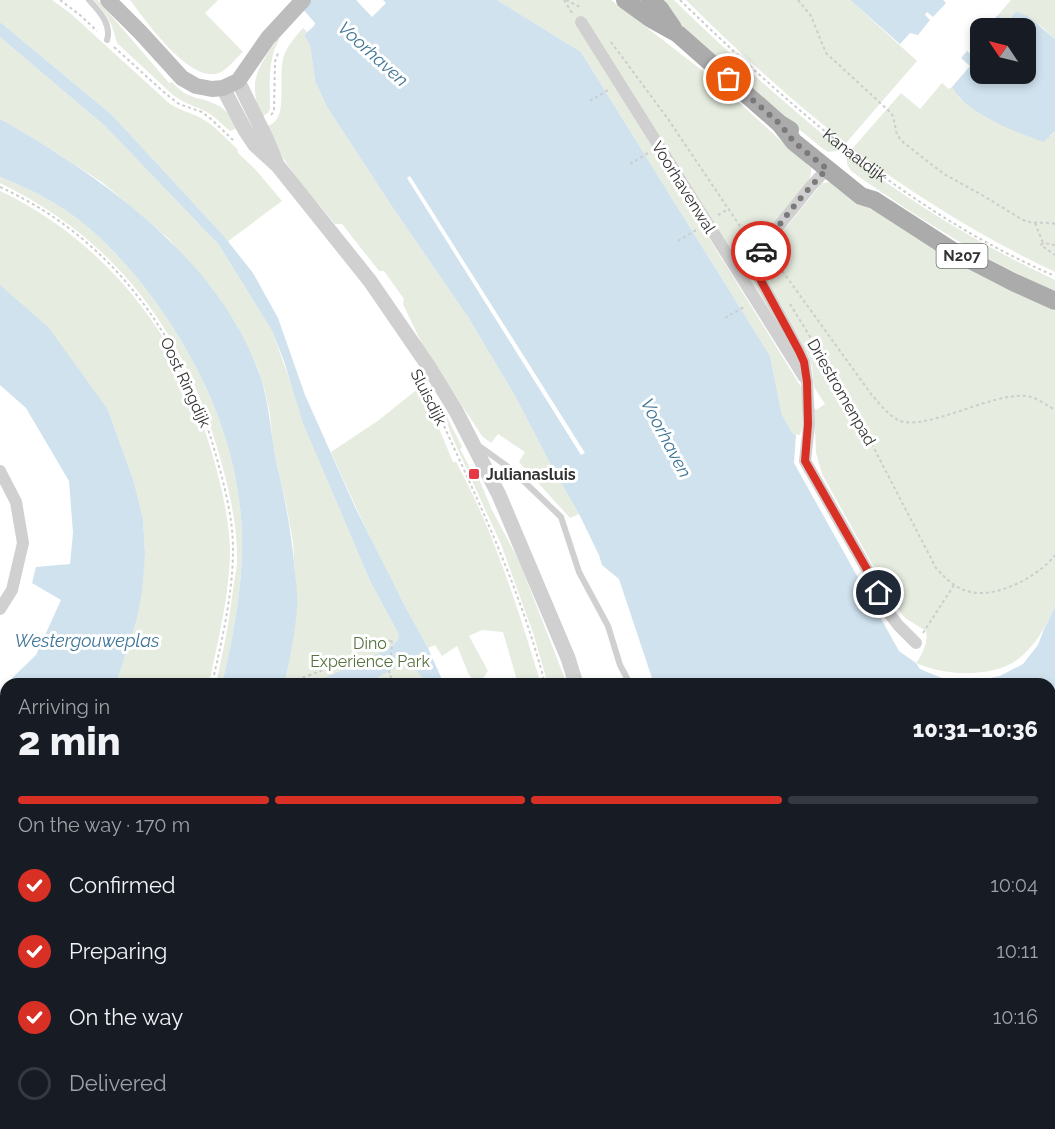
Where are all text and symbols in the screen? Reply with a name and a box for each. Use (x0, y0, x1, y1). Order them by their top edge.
water label: Voorhaven (334, 17, 413, 90)
north arrow (970, 18, 1036, 84)
map controls (970, 18, 1036, 84)
pin (703, 53, 754, 104)
icon: bag (712, 62, 745, 95)
street label: Kanaaldijk (819, 125, 891, 186)
street label: Voorhavenwal (648, 138, 720, 237)
courier (731, 221, 791, 281)
icon: car (745, 235, 778, 268)
road number: N207 (936, 244, 988, 268)
street label: Oost Ringdijk (156, 334, 215, 431)
street label: Driestromenpad (803, 336, 880, 449)
street label: Sluisdijk (406, 366, 451, 429)
water label: Voorhaven (637, 395, 696, 481)
place label: Julianasluis (486, 465, 576, 484)
marker: Julianasluis (467, 467, 481, 481)
pin (853, 567, 904, 618)
icon: home (862, 576, 895, 609)
water label: Westergouweplas (15, 630, 160, 651)
park label: Dino Experience Park (310, 634, 430, 671)
text: Arriving in (18, 695, 110, 719)
text: 10:31–10:36 (913, 716, 1038, 742)
text: 2 min (18, 718, 121, 764)
text: On the way · 170 m (18, 813, 190, 837)
icon: check (18, 869, 51, 902)
text: Confirmed (69, 872, 176, 898)
text: 10:04 (990, 873, 1038, 897)
icon: check (18, 935, 51, 968)
text: Preparing (69, 938, 167, 964)
text: 10:11 (996, 939, 1038, 963)
icon: check (18, 1001, 51, 1034)
text: On the way (69, 1004, 183, 1030)
text: 10:16 (993, 1005, 1038, 1029)
text: Delivered (69, 1070, 167, 1096)

